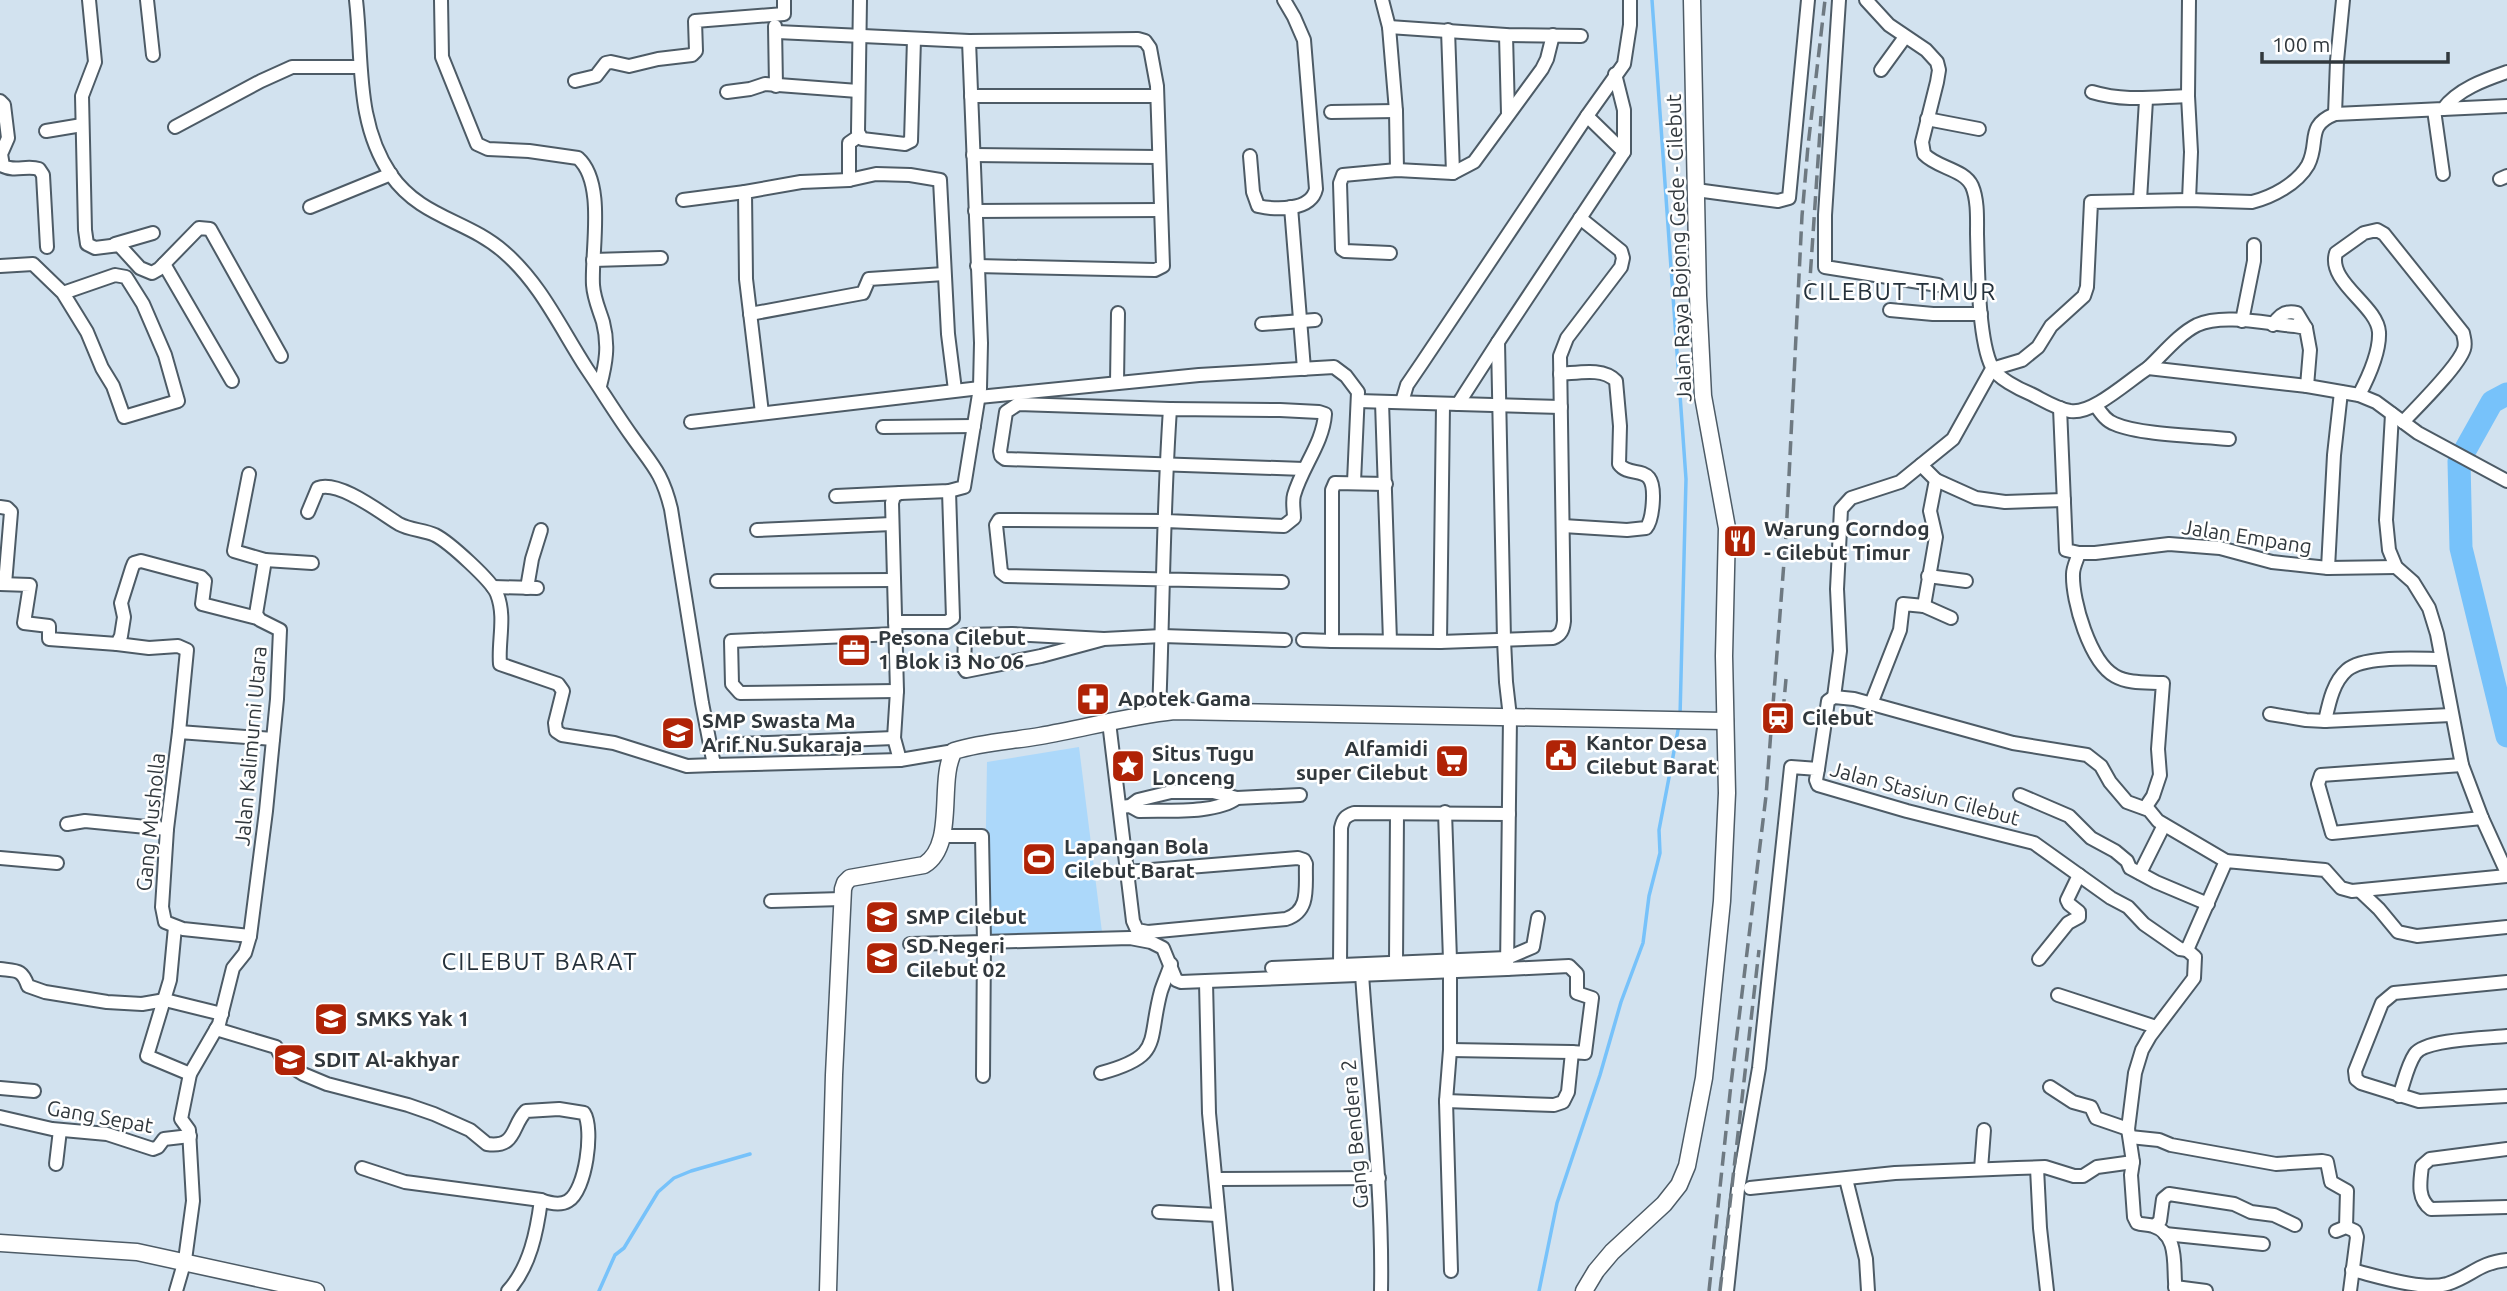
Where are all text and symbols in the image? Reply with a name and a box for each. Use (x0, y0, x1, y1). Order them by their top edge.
scale bar (2262, 21, 2448, 65)
text: 100 m (2272, 32, 2330, 56)
street label: Jalan Raya Bojong Gede - Cilebut (1661, 94, 1695, 403)
district label: CILEBUT TIMUR (1803, 278, 1997, 305)
street label: Jalan Empang (2180, 514, 2314, 558)
place label: Warung Corndog - Cilebut Timur (1764, 516, 1930, 564)
restaurant icon: Warung Corndog - Cilebut Timur (1721, 522, 1759, 560)
place label: Pesona Cilebut 1 Blok i3 No 06 (878, 625, 1026, 673)
office icon: Pesona Cilebut 1 Blok i3 No 06 (835, 631, 873, 669)
street label: Jalan Kalimurni Utara (229, 645, 271, 847)
pharmacy icon: Apotek Gama (1074, 680, 1112, 718)
place label: Apotek Gama (1118, 686, 1251, 710)
station icon: Cilebut (1759, 699, 1797, 737)
place label: Cilebut (1802, 705, 1874, 729)
place label: SMP Swasta Ma Arif Nu Sukaraja (702, 708, 862, 756)
school or university icon: SMP Swasta Ma Arif Nu Sukaraja (659, 714, 697, 752)
place label: Kantor Desa Cilebut Barat (1586, 730, 1717, 778)
place label: Alfamidi super Cilebut (1296, 736, 1428, 784)
public building icon: Kantor Desa Cilebut Barat (1542, 736, 1580, 774)
place label: Situs Tugu Lonceng (1152, 741, 1254, 789)
supermarket icon: Alfamidi super Cilebut (1433, 742, 1471, 780)
place icon: Situs Tugu Lonceng (1109, 747, 1147, 785)
street label: Gang Musholla (131, 751, 169, 892)
street label: Jalan Stasiun Cilebut (1828, 756, 2022, 830)
place label: Lapangan Bola Cilebut Barat (1064, 834, 1209, 882)
sports icon: Lapangan Bola Cilebut Barat (1020, 840, 1058, 878)
school or university icon: SMP Cilebut (863, 898, 901, 936)
place label: SMP Cilebut (906, 904, 1027, 928)
place label: SD Negeri Cilebut 02 (906, 933, 1006, 981)
school or university icon: SD Negeri Cilebut 02 (863, 939, 901, 977)
district label: CILEBUT BARAT (441, 948, 639, 975)
school or university icon: SMKS Yak 1 (312, 1000, 350, 1038)
place label: SMKS Yak 1 (356, 1006, 470, 1030)
school or university icon: SDIT Al-akhyar (271, 1041, 309, 1079)
place label: SDIT Al-akhyar (314, 1047, 460, 1071)
street label: Gang Bendera 2 (1336, 1058, 1372, 1210)
street label: Gang Sepat (45, 1095, 155, 1137)

